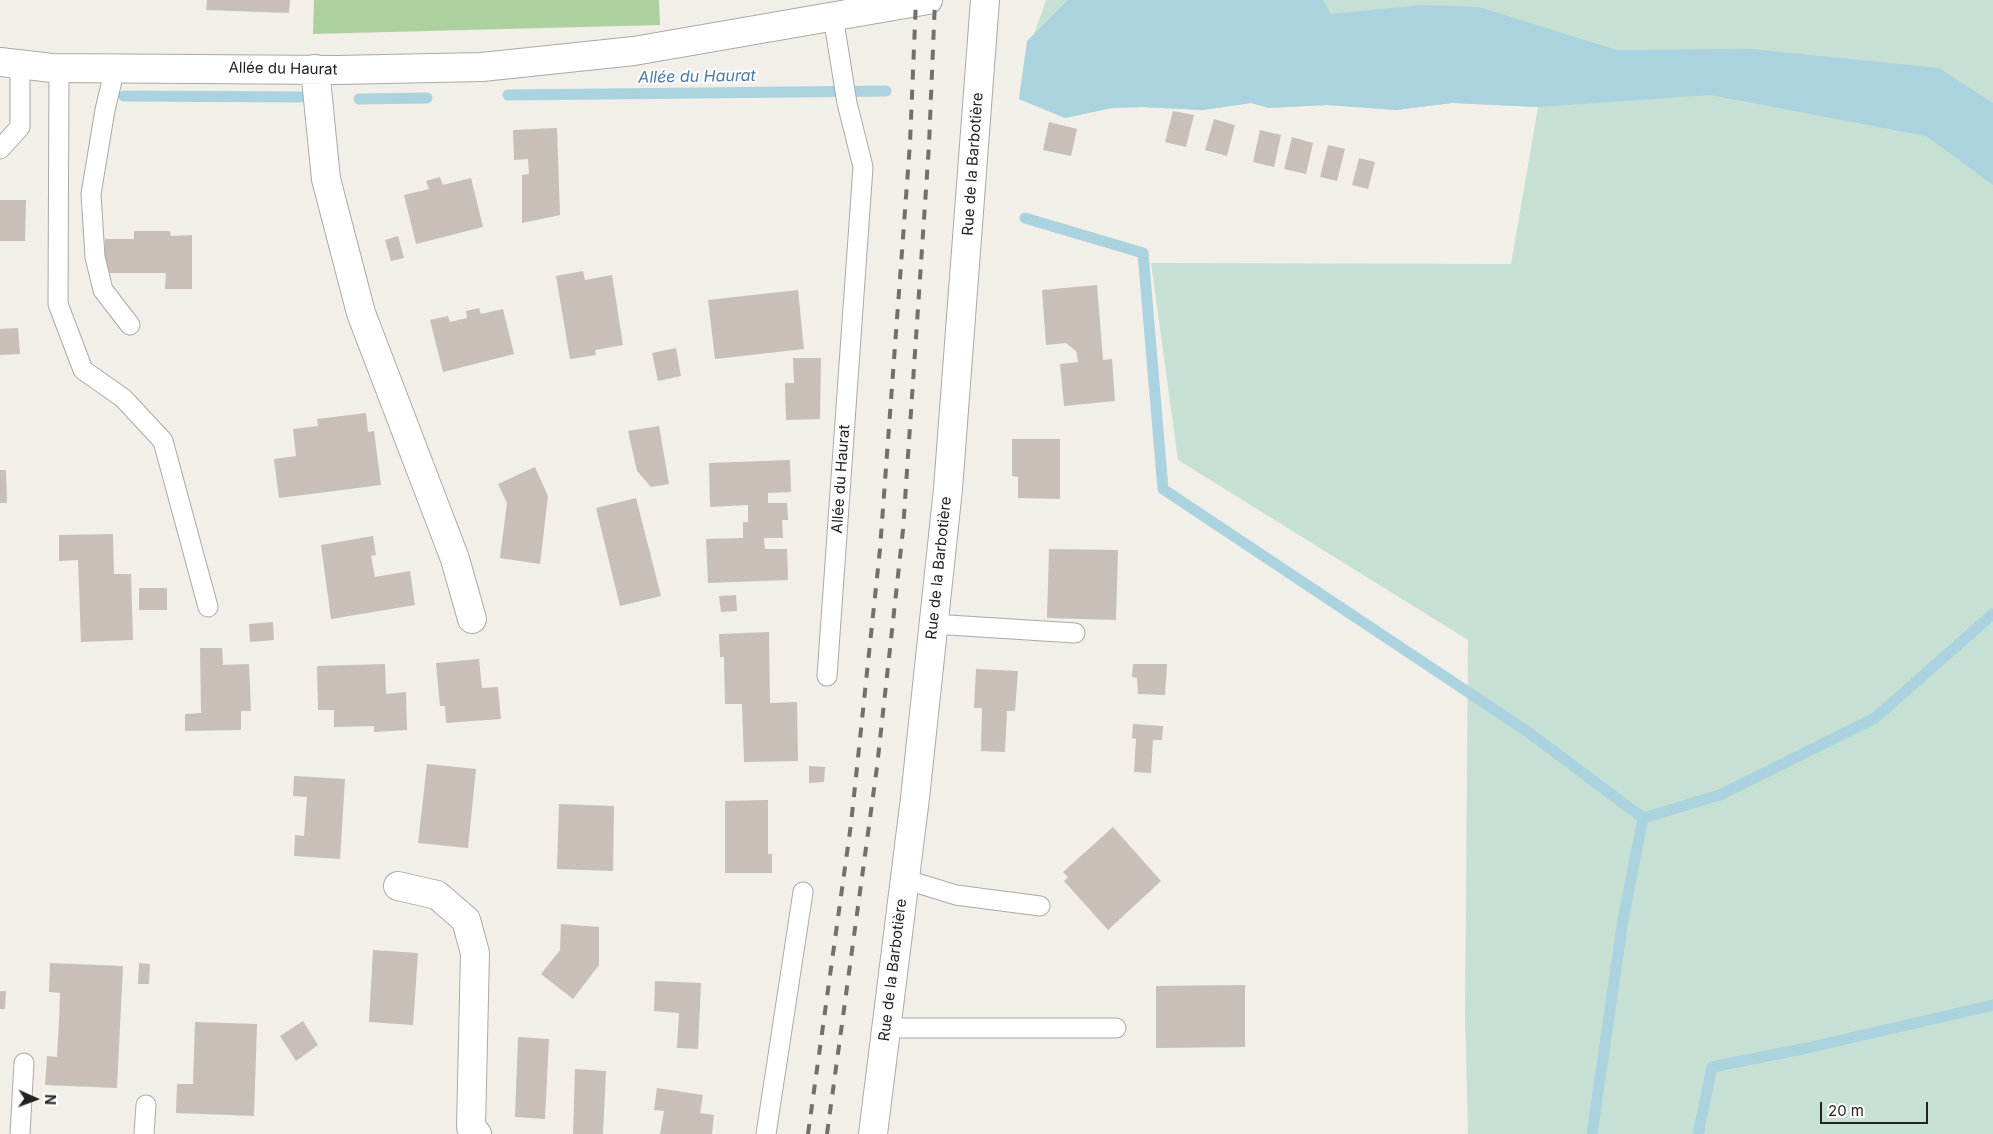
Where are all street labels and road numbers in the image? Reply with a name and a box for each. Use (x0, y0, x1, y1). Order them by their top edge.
street label: Allée du Haurat (228, 59, 338, 79)
street label: Rue de la Barbotière (959, 92, 987, 236)
street label: Allée du Haurat (828, 424, 854, 534)
street label: Rue de la Barbotière (923, 496, 955, 640)
street label: Rue de la Barbotière (875, 898, 911, 1042)

